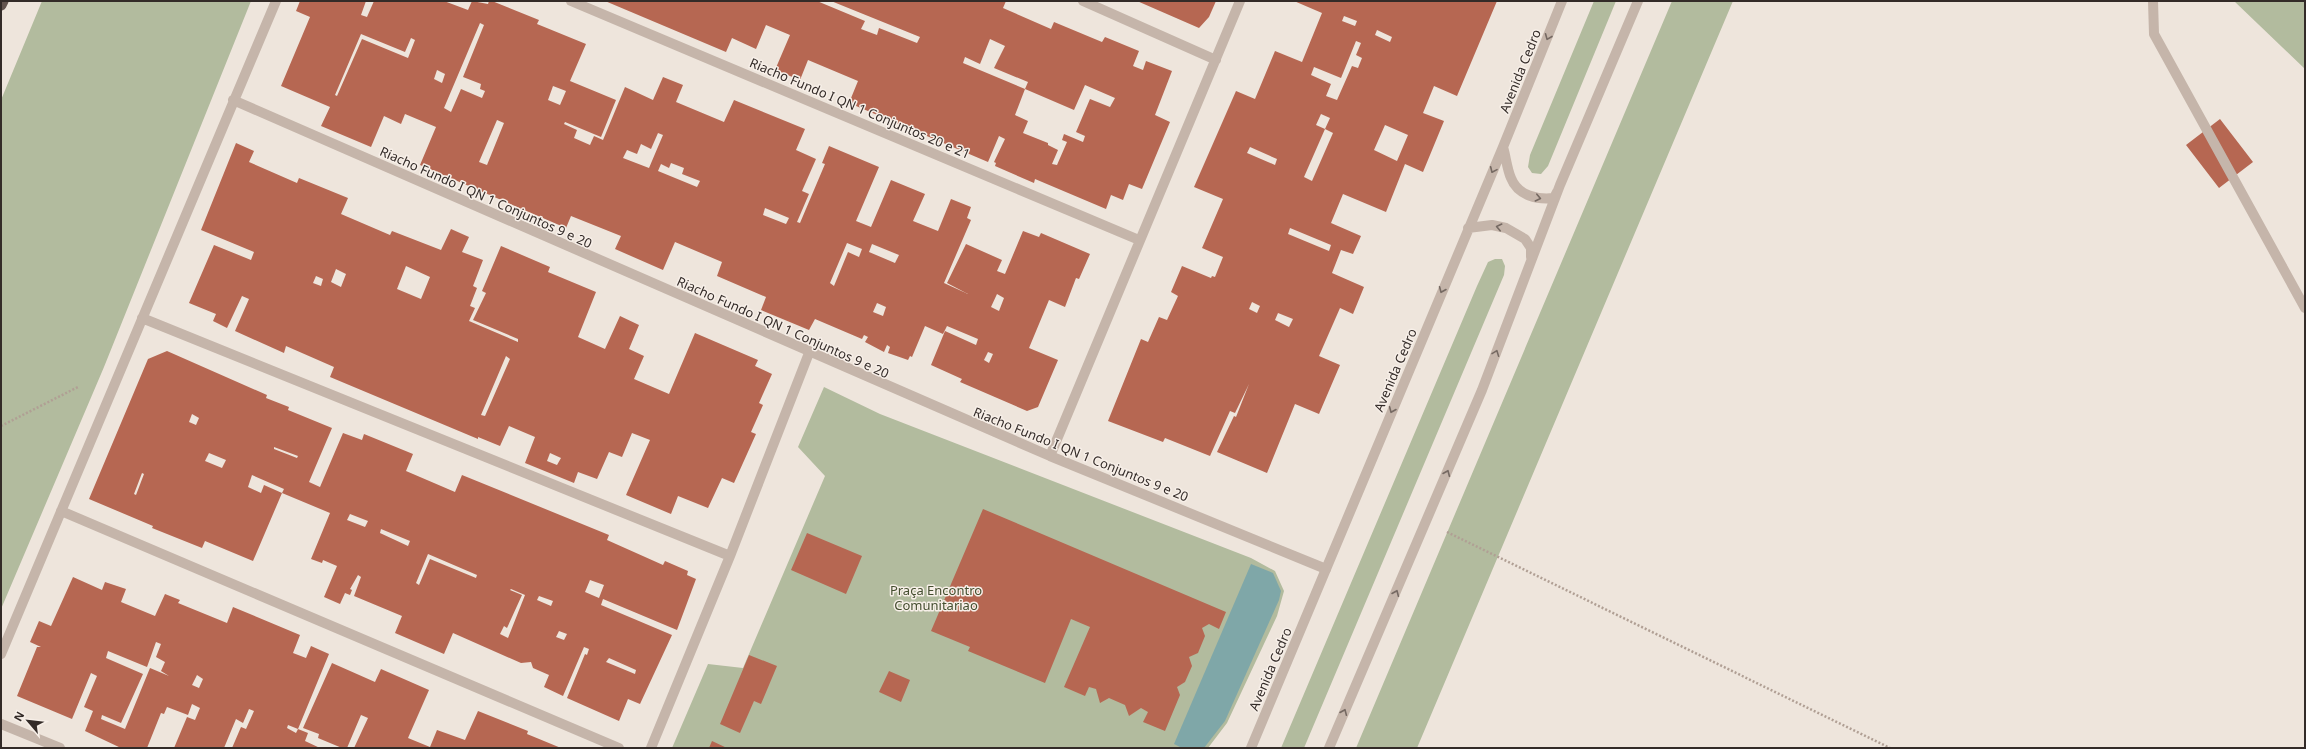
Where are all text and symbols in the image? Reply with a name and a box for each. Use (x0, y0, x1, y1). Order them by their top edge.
street label: Avenida Cedro (1495, 26, 1545, 116)
one-way arrow (1544, 34, 1552, 41)
street label: Riacho Fundo I QN 1 Conjuntos 20 e 21 (747, 53, 973, 163)
street label: Riacho Fundo I QN 1 Conjuntos 9 e 20 (377, 142, 595, 252)
one-way arrow (1490, 166, 1498, 174)
one-way arrow (1534, 193, 1541, 201)
one-way arrow (1496, 223, 1502, 231)
street label: Riacho Fundo I QN 1 Conjuntos 9 e 20 (674, 272, 892, 382)
one-way arrow (1439, 285, 1447, 293)
street label: Avenida Cedro (1369, 325, 1421, 414)
one-way arrow (1492, 349, 1500, 356)
street label: Riacho Fundo I QN 1 Conjuntos 9 e 20 (971, 402, 1191, 506)
one-way arrow (1389, 405, 1397, 413)
one-way arrow (1442, 470, 1450, 477)
park label: Praça Encontro Comunitariao (890, 581, 982, 614)
one-way arrow (1391, 589, 1399, 596)
street label: Avenida Cedro (1244, 624, 1296, 713)
north arrow (8, 701, 48, 741)
text: N (10, 709, 27, 724)
one-way arrow (1340, 709, 1348, 716)

